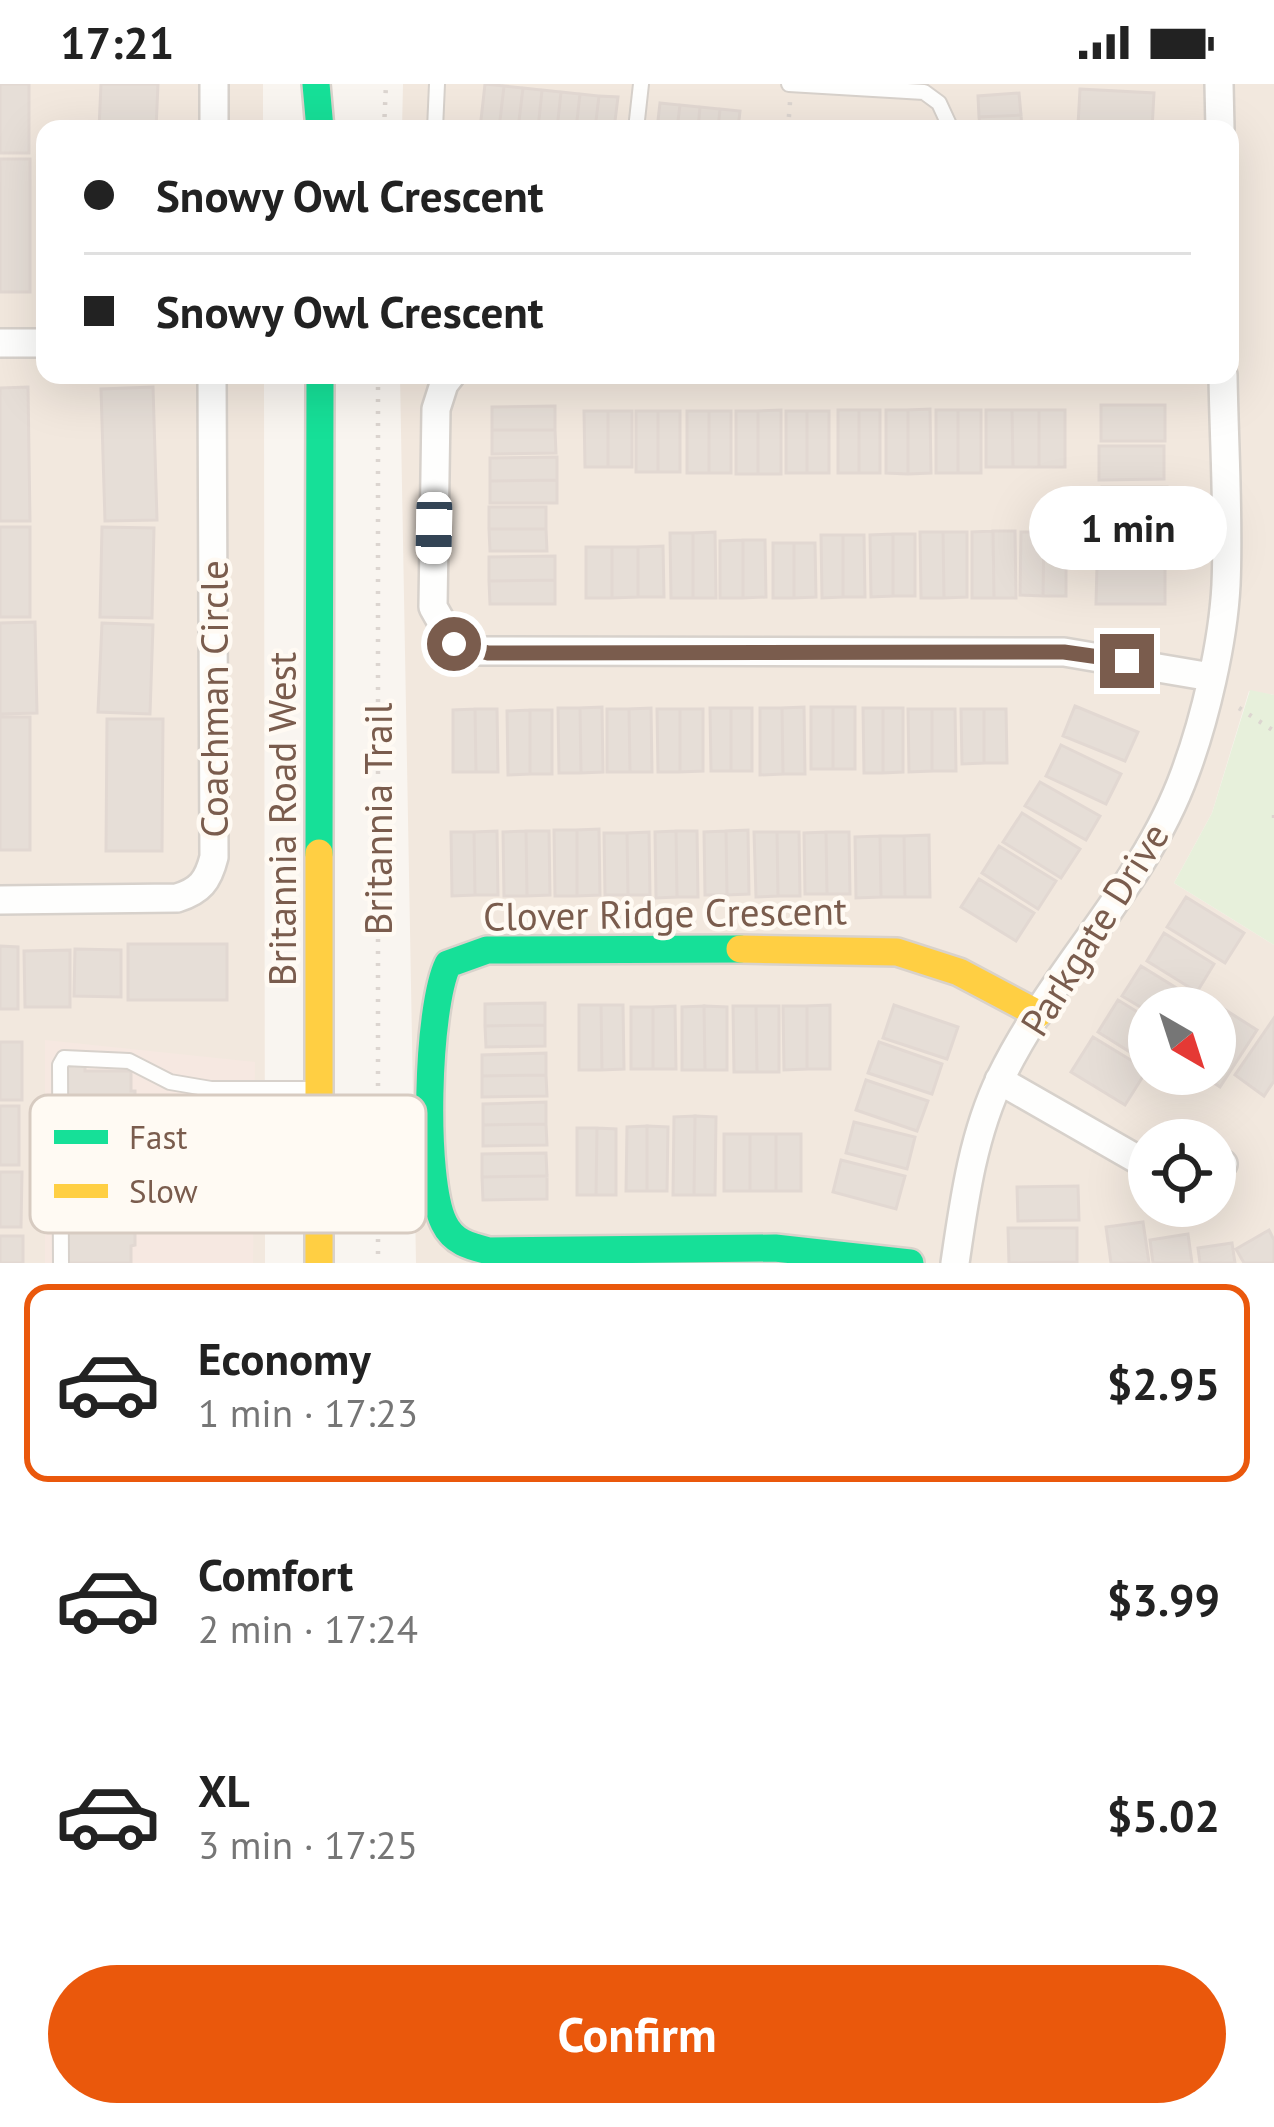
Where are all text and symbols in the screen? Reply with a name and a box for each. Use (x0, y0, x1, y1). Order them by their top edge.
text: 17:21 (60, 13, 174, 71)
text: Snowy Owl Crescent (156, 166, 544, 224)
text: Snowy Owl Crescent (156, 282, 544, 340)
callout: 1 min (1028, 487, 1226, 571)
car (415, 492, 453, 564)
text: 1 min (1080, 502, 1176, 553)
street label: Coachman Circle (188, 560, 239, 838)
route start (427, 617, 481, 671)
route end (1100, 634, 1154, 688)
street label: Britannia Road West (256, 652, 307, 986)
street label: Britannia Trail (352, 702, 403, 935)
street label: Parkgate Drive (1008, 813, 1180, 1045)
street label: Clover Ridge Crescent (483, 884, 847, 942)
north arrow (1128, 987, 1236, 1095)
map controls (1128, 987, 1236, 1227)
legend (30, 1095, 426, 1233)
text: Fast (129, 1115, 188, 1158)
button: locate (1128, 1119, 1236, 1227)
text: Slow (129, 1169, 198, 1212)
icon: car (54, 1329, 162, 1437)
text: Economy (198, 1329, 371, 1387)
text: $2.95 (1107, 1354, 1220, 1412)
text: 1 min · 17:23 (198, 1387, 418, 1438)
icon: car (54, 1545, 162, 1653)
text: Comfort (198, 1545, 353, 1603)
text: $3.99 (1107, 1570, 1220, 1628)
text: 2 min · 17:24 (198, 1603, 418, 1654)
icon: car (54, 1761, 162, 1869)
text: XL (198, 1761, 250, 1819)
text: $5.02 (1107, 1786, 1220, 1844)
text: 3 min · 17:25 (198, 1819, 418, 1870)
button: Confirm (48, 1965, 1226, 2103)

